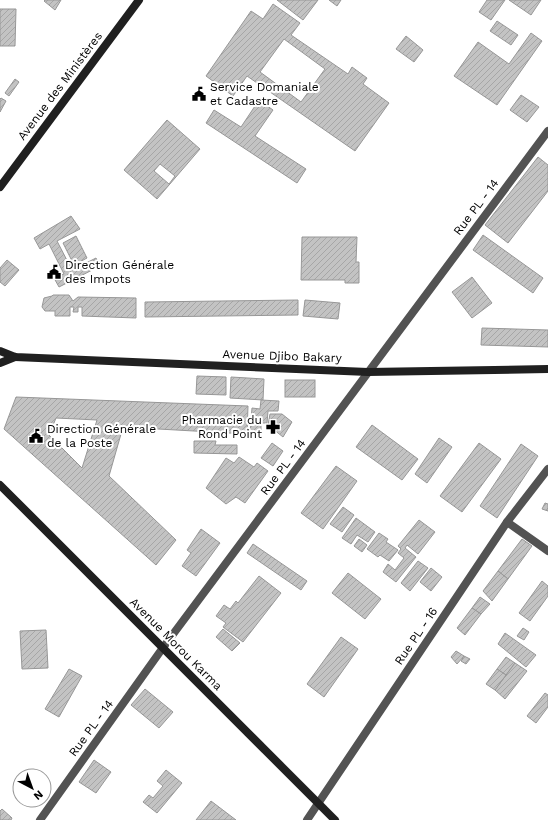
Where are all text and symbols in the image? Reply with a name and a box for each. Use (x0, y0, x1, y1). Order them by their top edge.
street label: Avenue des Ministères (15, 29, 105, 143)
place label: Service Domaniale et Cadastre (210, 80, 319, 108)
public building icon: Service Domaniale et Cadastre (191, 86, 207, 102)
street label: Rue PL - 14 (450, 176, 502, 238)
place label: Direction Générale des Impots (65, 258, 174, 286)
public building icon: Direction Générale des Impots (46, 264, 62, 280)
street label: Avenue Djibo Bakary (222, 347, 343, 365)
place label: Pharmacie du Rond Point (181, 413, 262, 441)
pharmacy icon: Pharmacie du Rond Point (265, 419, 281, 435)
place label: Direction Générale de la Poste (47, 422, 156, 450)
public building icon: Direction Générale de la Poste (28, 428, 44, 444)
street label: Rue PL - 14 (257, 436, 309, 498)
street label: Avenue Morou Karma (127, 595, 225, 693)
street label: Rue PL - 16 (392, 605, 440, 667)
street label: Rue PL - 14 (66, 697, 116, 759)
north arrow (12, 768, 52, 808)
text: N (31, 788, 46, 803)

